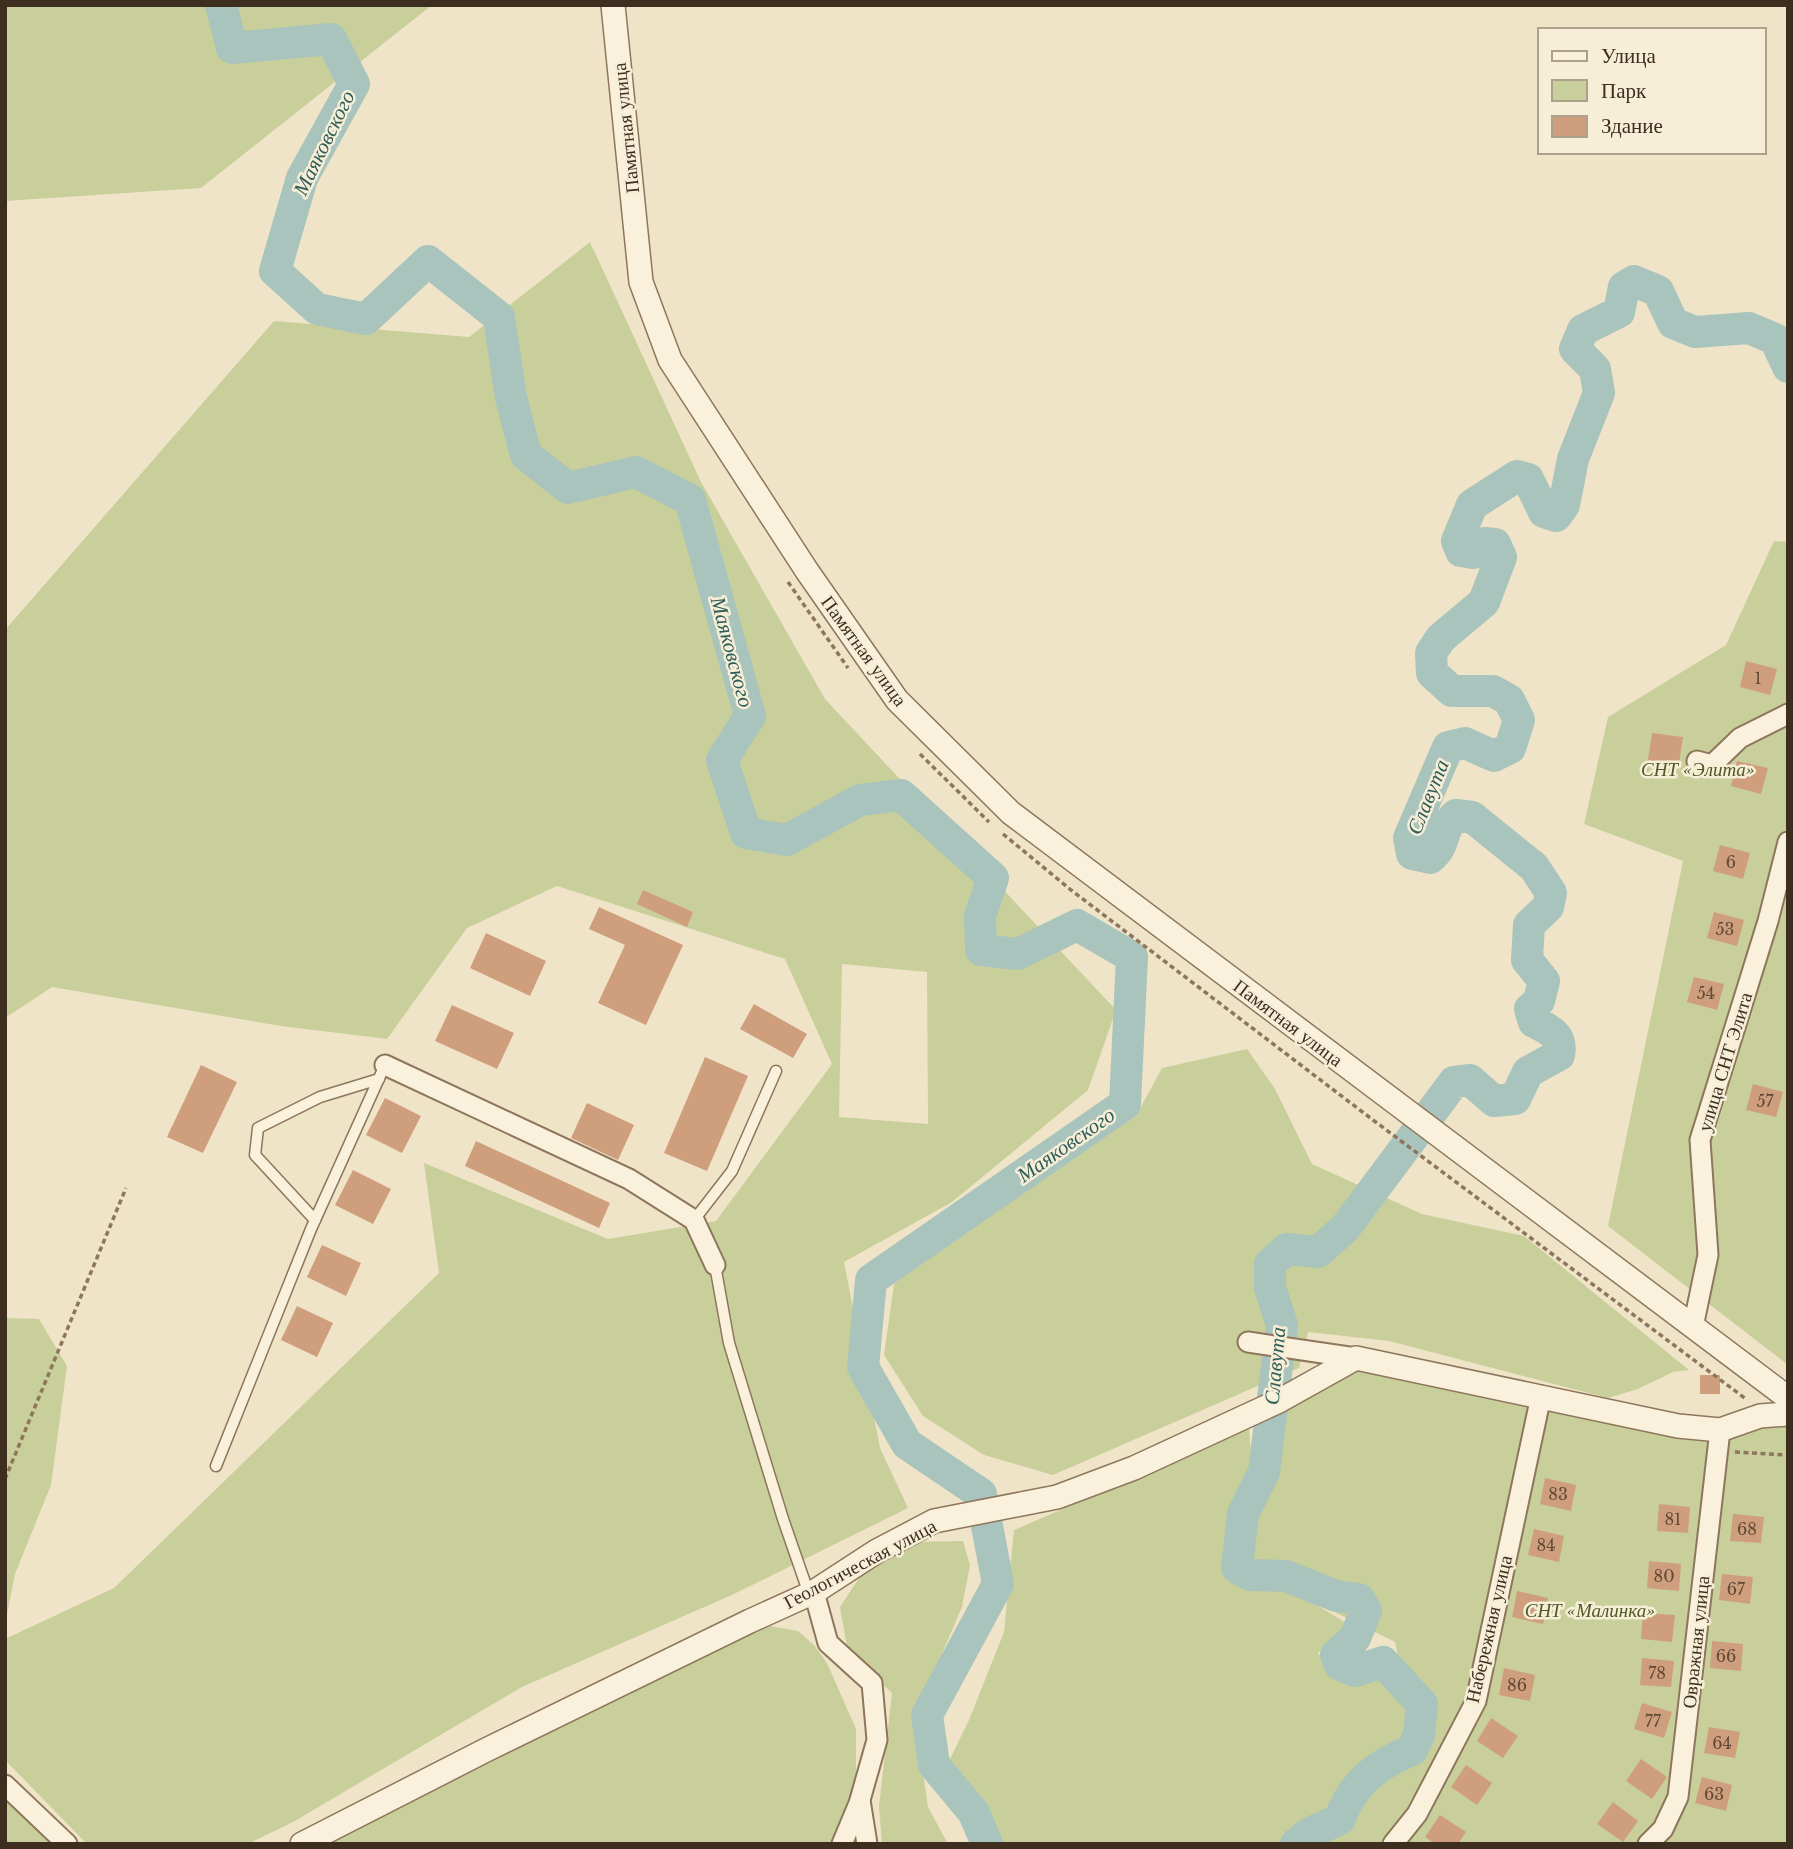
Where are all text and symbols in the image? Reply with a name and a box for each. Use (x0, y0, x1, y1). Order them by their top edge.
legend (1538, 28, 1765, 154)
text: Улица (1601, 43, 1656, 69)
street label: Памятная улица (608, 61, 644, 194)
text: Парк (1601, 78, 1647, 104)
water label: Маяковского (287, 86, 361, 201)
text: Здание (1601, 113, 1663, 139)
street label: Памятная улица (816, 591, 912, 711)
water label: Маяковского (705, 593, 759, 710)
house number: 1 (1754, 668, 1762, 688)
water label: Славута (1401, 756, 1455, 838)
park label: СНТ «Элита» (1641, 758, 1755, 781)
house number: 6 (1726, 852, 1736, 872)
house number: 53 (1716, 919, 1734, 939)
street label: Памятная улица (1229, 974, 1348, 1072)
house number: 54 (1697, 983, 1715, 1003)
street label: улица СНТ Элита (1693, 989, 1757, 1135)
house number: 57 (1756, 1091, 1775, 1111)
water label: Маяковского (1011, 1102, 1120, 1189)
water label: Славута (1259, 1326, 1291, 1406)
house number: 83 (1548, 1484, 1568, 1504)
house number: 81 (1665, 1509, 1681, 1529)
street label: Геологическая улица (780, 1514, 941, 1614)
house number: 68 (1737, 1519, 1757, 1539)
house number: 84 (1536, 1535, 1556, 1555)
street label: Набережная улица (1461, 1552, 1517, 1705)
house number: 80 (1653, 1566, 1675, 1586)
street label: Овражная улица (1678, 1574, 1714, 1710)
house number: 67 (1727, 1579, 1746, 1599)
park label: СНТ «Малинка» (1525, 1599, 1655, 1622)
house number: 66 (1716, 1646, 1736, 1666)
house number: 78 (1648, 1663, 1666, 1683)
house number: 86 (1507, 1675, 1527, 1695)
house number: 77 (1645, 1711, 1662, 1731)
house number: 64 (1712, 1733, 1732, 1753)
house number: 63 (1704, 1784, 1724, 1804)

